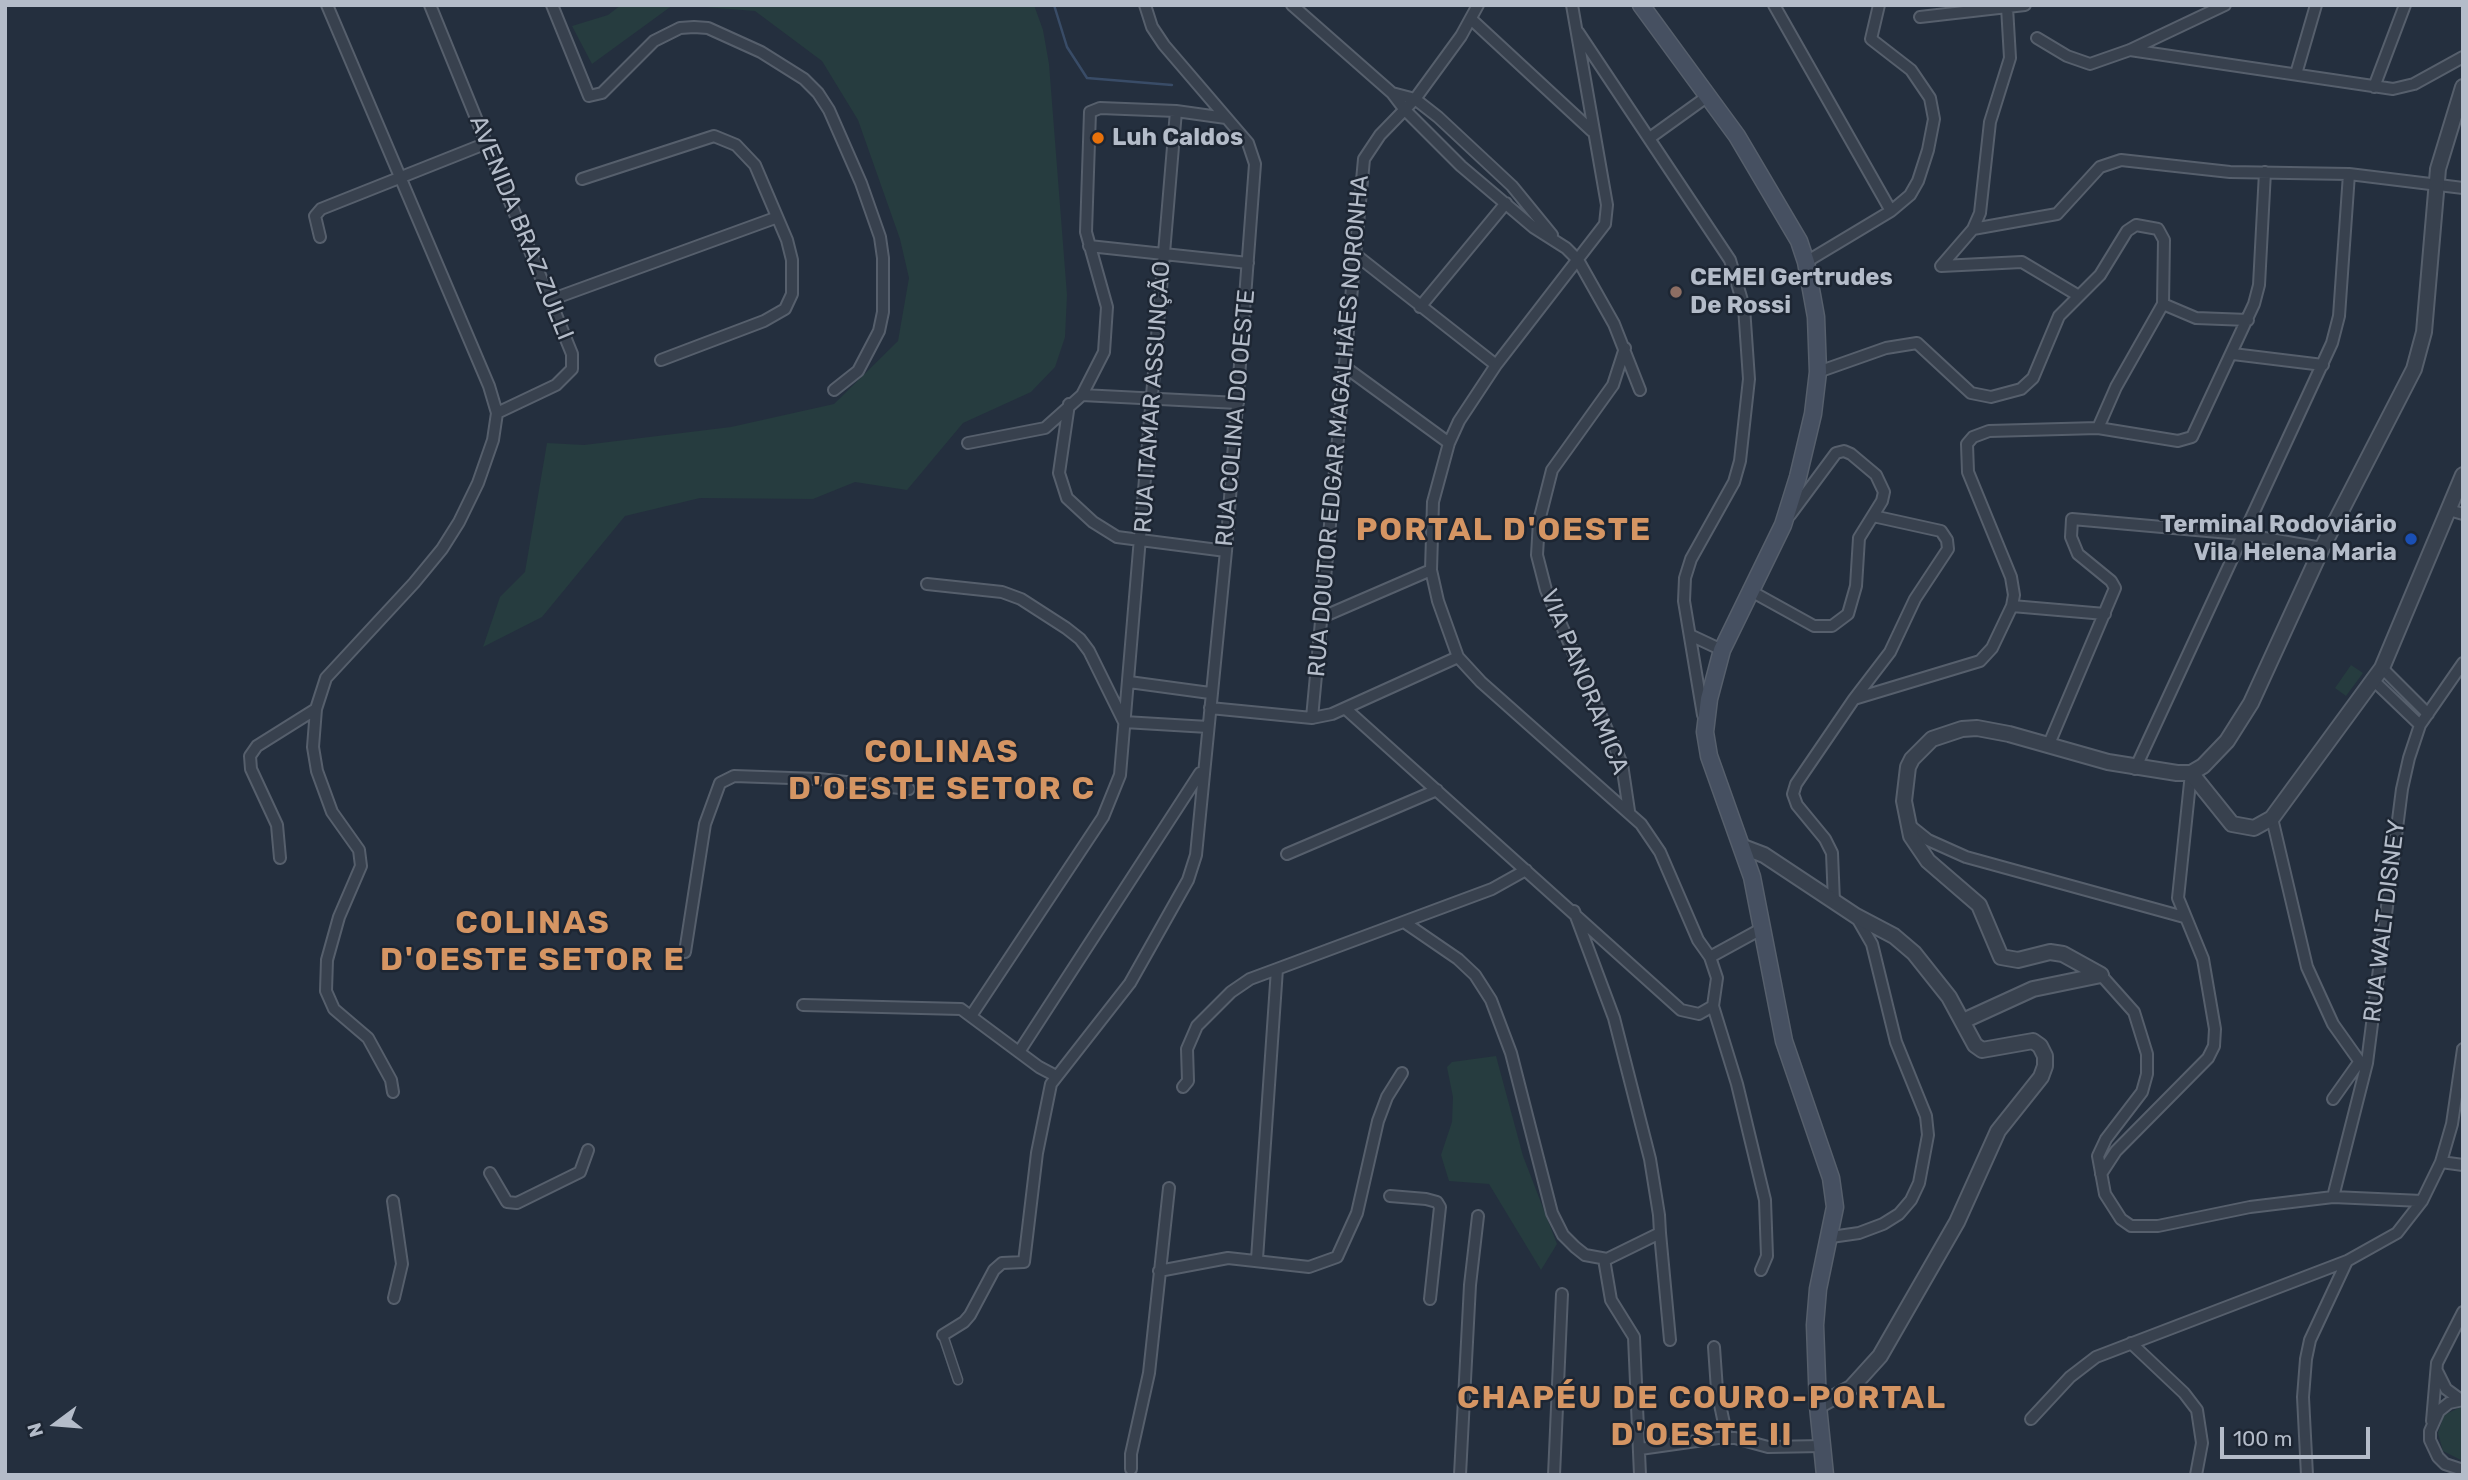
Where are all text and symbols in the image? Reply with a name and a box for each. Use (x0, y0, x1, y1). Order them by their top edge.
street label: AVENIDA BRAZ ZULLI (463, 112, 579, 344)
place label: Luh Caldos (1112, 124, 1243, 152)
marker: Luh Caldos (1090, 130, 1106, 146)
street label: RUA DOUTOR EDGAR MAGALHÃES NORONHA (1303, 174, 1375, 678)
street label: RUA ITAMAR ASSUNÇÃO (1129, 260, 1177, 534)
place label: CEMEI Gertrudes De Rossi (1690, 264, 1893, 320)
marker: CEMEI Gertrudes De Rossi (1668, 284, 1684, 300)
street label: RUA COLINA DO OESTE (1210, 288, 1262, 548)
place label: Terminal Rodoviário Vila Helena Maria (2160, 511, 2397, 567)
district label: PORTAL D'OESTE (1357, 512, 1651, 550)
marker: Terminal Rodoviário Vila Helena Maria (2403, 531, 2419, 547)
street label: VIA PANORAMICA (1534, 585, 1634, 779)
district label: COLINAS D'OESTE SETOR C (790, 734, 1094, 809)
street label: RUA WALT DISNEY (2358, 818, 2412, 1024)
district label: COLINAS D'OESTE SETOR E (382, 905, 684, 980)
district label: CHAPÉU DE COURO-PORTAL D'OESTE II (1460, 1380, 1944, 1455)
north arrow (21, 1389, 91, 1459)
scale bar (2223, 1414, 2374, 1458)
text: N (22, 1420, 48, 1440)
text: 100 m (2233, 1426, 2292, 1451)

